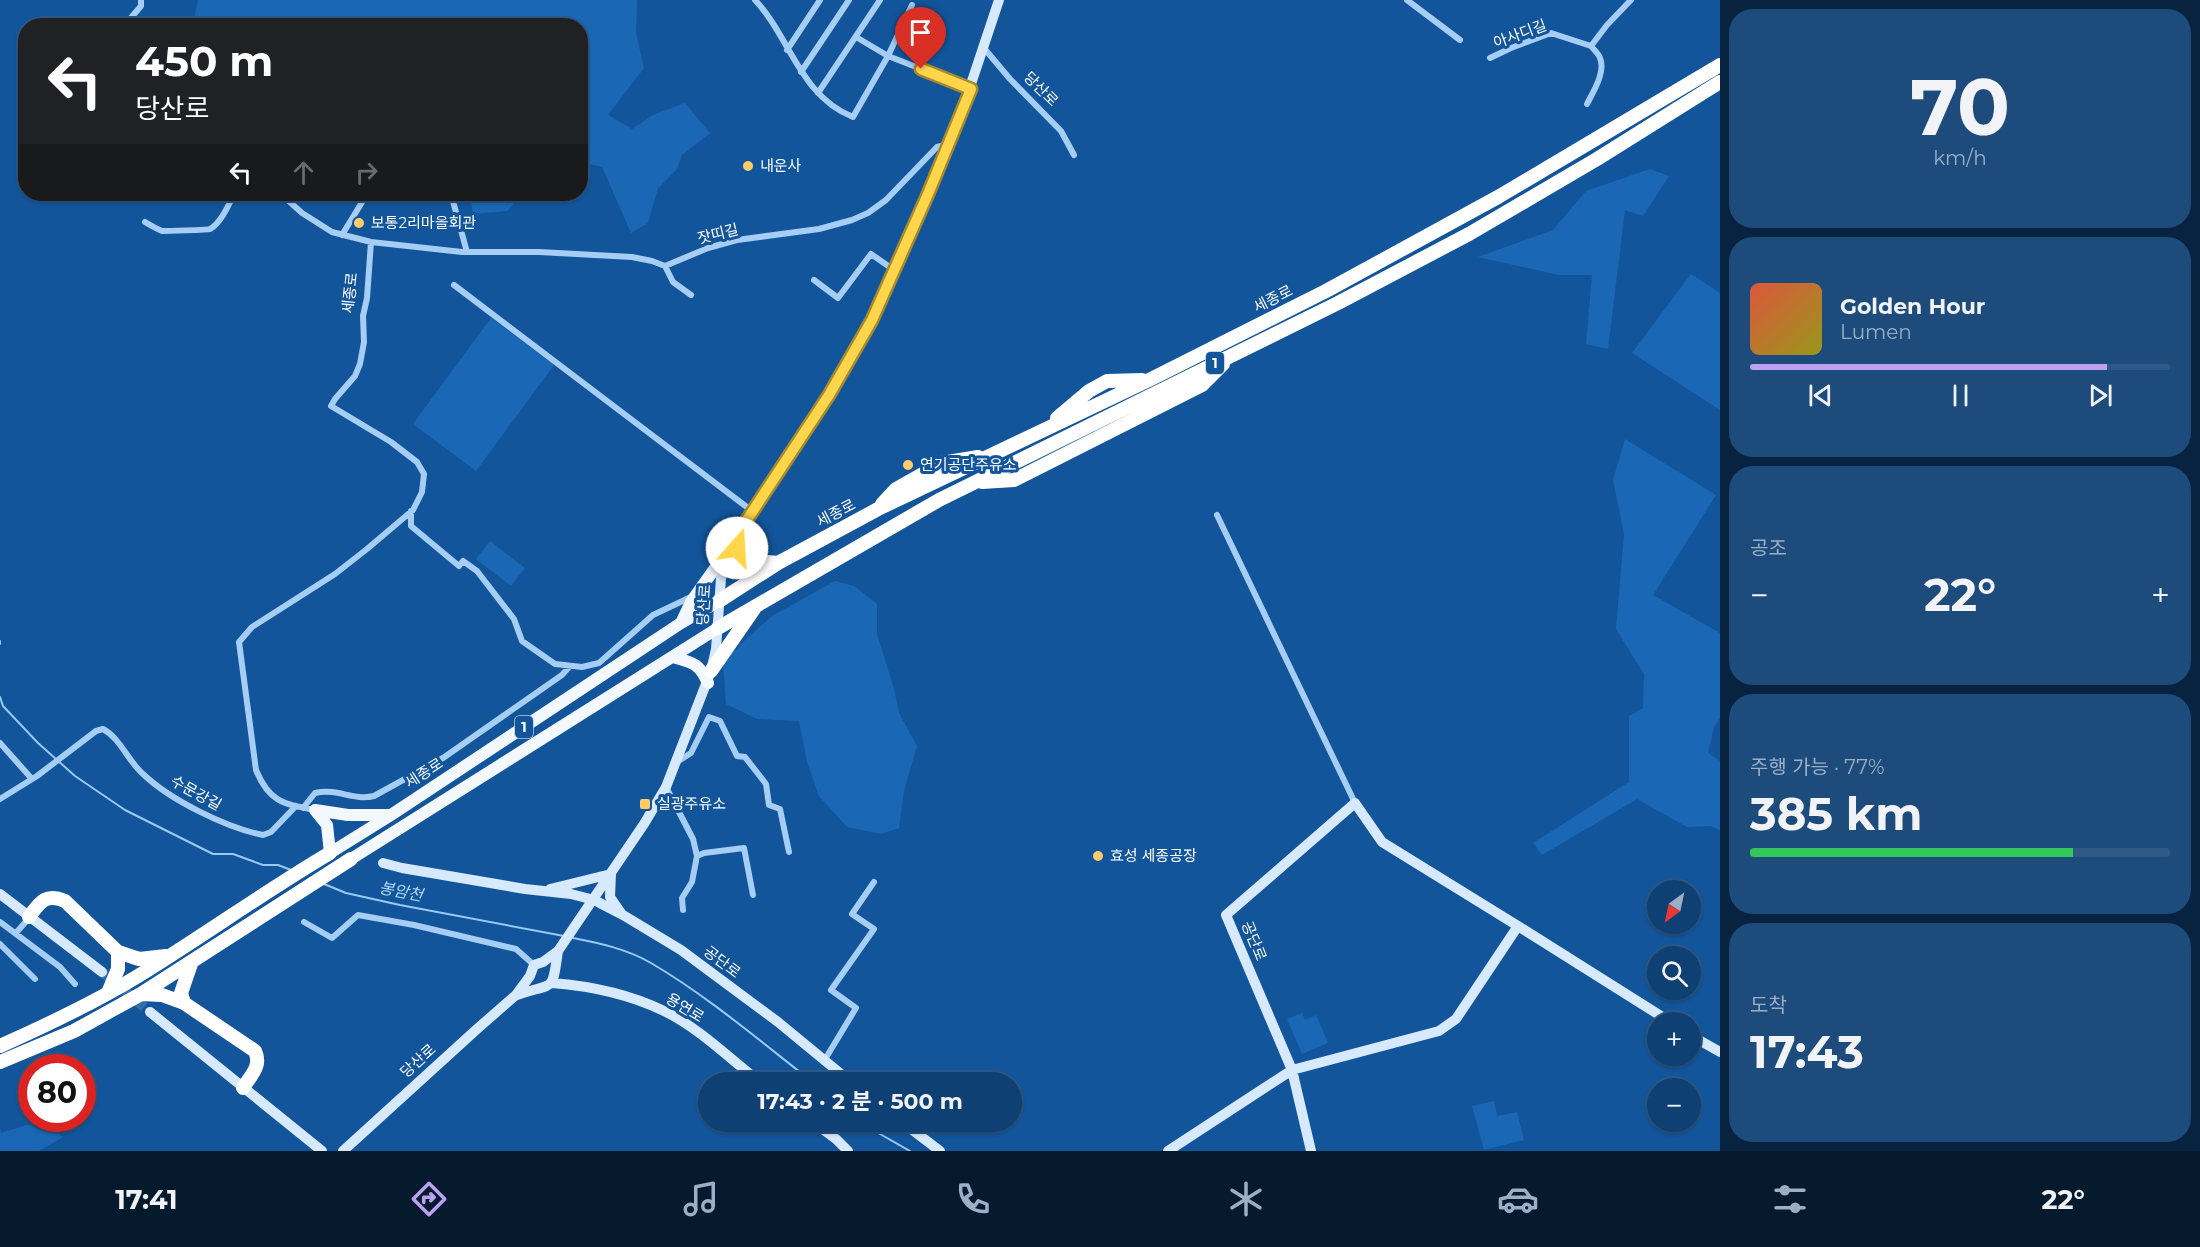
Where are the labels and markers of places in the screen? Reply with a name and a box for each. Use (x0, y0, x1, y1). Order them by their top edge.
pin (895, 7, 946, 69)
place label: 내운사 (760, 156, 802, 175)
marker: 내운사 (741, 159, 755, 173)
place label: 보통2리마을회관 (371, 213, 476, 232)
marker: 보통2리마을회관 (352, 216, 366, 230)
place label: 연기공단주유소 (920, 455, 1017, 474)
marker: 연기공단주유소 (901, 458, 915, 472)
place label: 실광주유소 (657, 794, 726, 813)
marker: 실광주유소 (638, 797, 652, 811)
place label: 효성 세종공장 (1110, 846, 1197, 865)
marker: 효성 세종공장 (1091, 849, 1105, 863)

